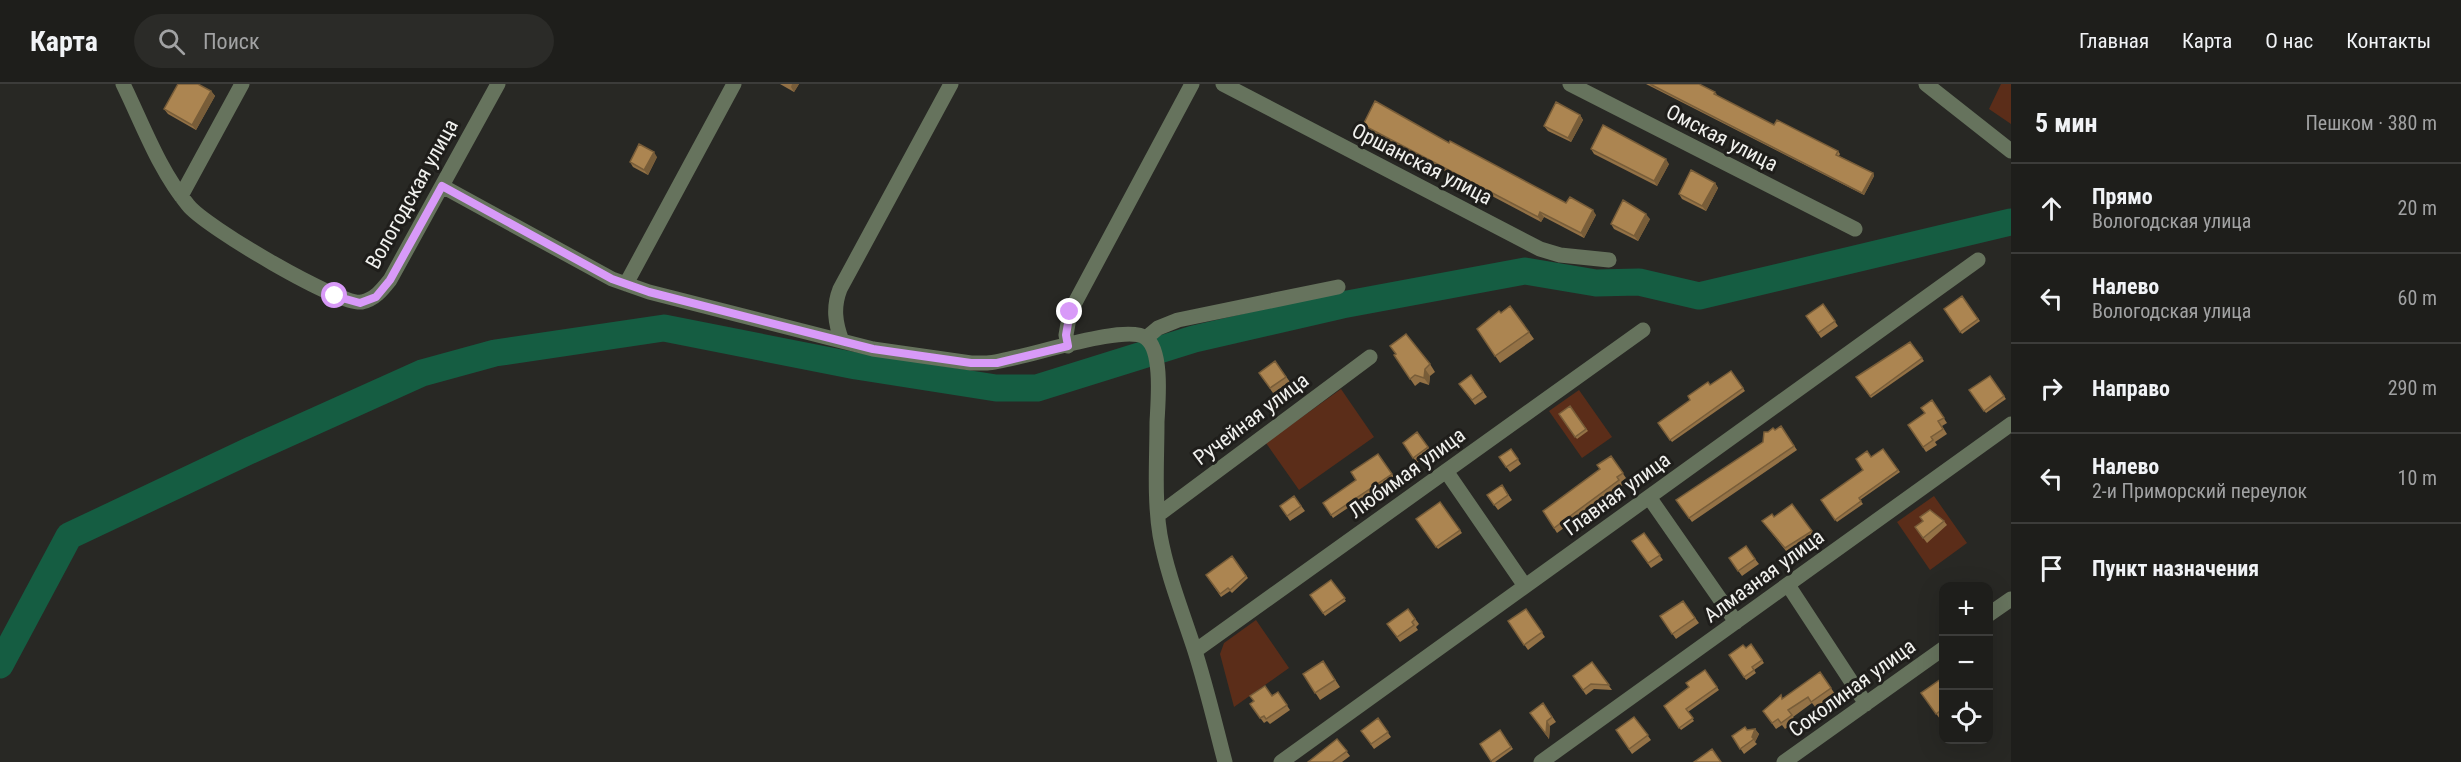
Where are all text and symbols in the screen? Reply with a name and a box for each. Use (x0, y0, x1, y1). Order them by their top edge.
search box (134, 14, 554, 68)
text: Карта (30, 25, 98, 58)
icon: search (155, 25, 188, 58)
text: Поиск (203, 29, 260, 54)
text: Главная (2079, 29, 2149, 53)
text: Карта (2182, 29, 2232, 53)
text: О нас (2265, 29, 2313, 53)
text: Контакты (2346, 29, 2431, 53)
street label: Омская улица (1662, 100, 1782, 176)
text: 5 мин (2035, 108, 2097, 138)
text: Пешком · 380 m (2305, 111, 2437, 135)
street label: Вологодская улица (361, 115, 463, 273)
street label: Оршанская улица (1348, 118, 1496, 210)
text: Прямо (2092, 184, 2153, 209)
icon: ahead (2035, 192, 2068, 225)
text: 20 m (2398, 196, 2437, 220)
text: Вологодская улица (2092, 209, 2251, 233)
text: Налево (2092, 274, 2159, 299)
route start (321, 282, 347, 308)
icon: left (2035, 282, 2068, 315)
text: 60 m (2398, 286, 2437, 310)
route end (1056, 298, 1082, 324)
text: Вологодская улица (2092, 299, 2251, 323)
street label: Ручейная улица (1189, 368, 1313, 470)
icon: right (2035, 372, 2068, 405)
text: Направо (2092, 376, 2170, 401)
text: 290 m (2388, 376, 2437, 400)
street label: Любимая улица (1344, 423, 1470, 523)
street label: Главная улица (1559, 447, 1675, 541)
text: Налево (2092, 454, 2159, 479)
icon: left (2035, 462, 2068, 495)
text: 10 m (2398, 466, 2437, 490)
text: 2-и Приморский переулок (2092, 479, 2307, 503)
street label: Алмазная улица (1699, 524, 1829, 628)
icon: arrive (2035, 552, 2068, 585)
text: Пункт назначения (2092, 556, 2259, 581)
map controls (1939, 582, 1993, 744)
button: + (1939, 582, 1993, 636)
street label: Соколиная улица (1784, 634, 1920, 742)
button: − (1939, 636, 1993, 690)
button: locate (1939, 690, 1993, 744)

